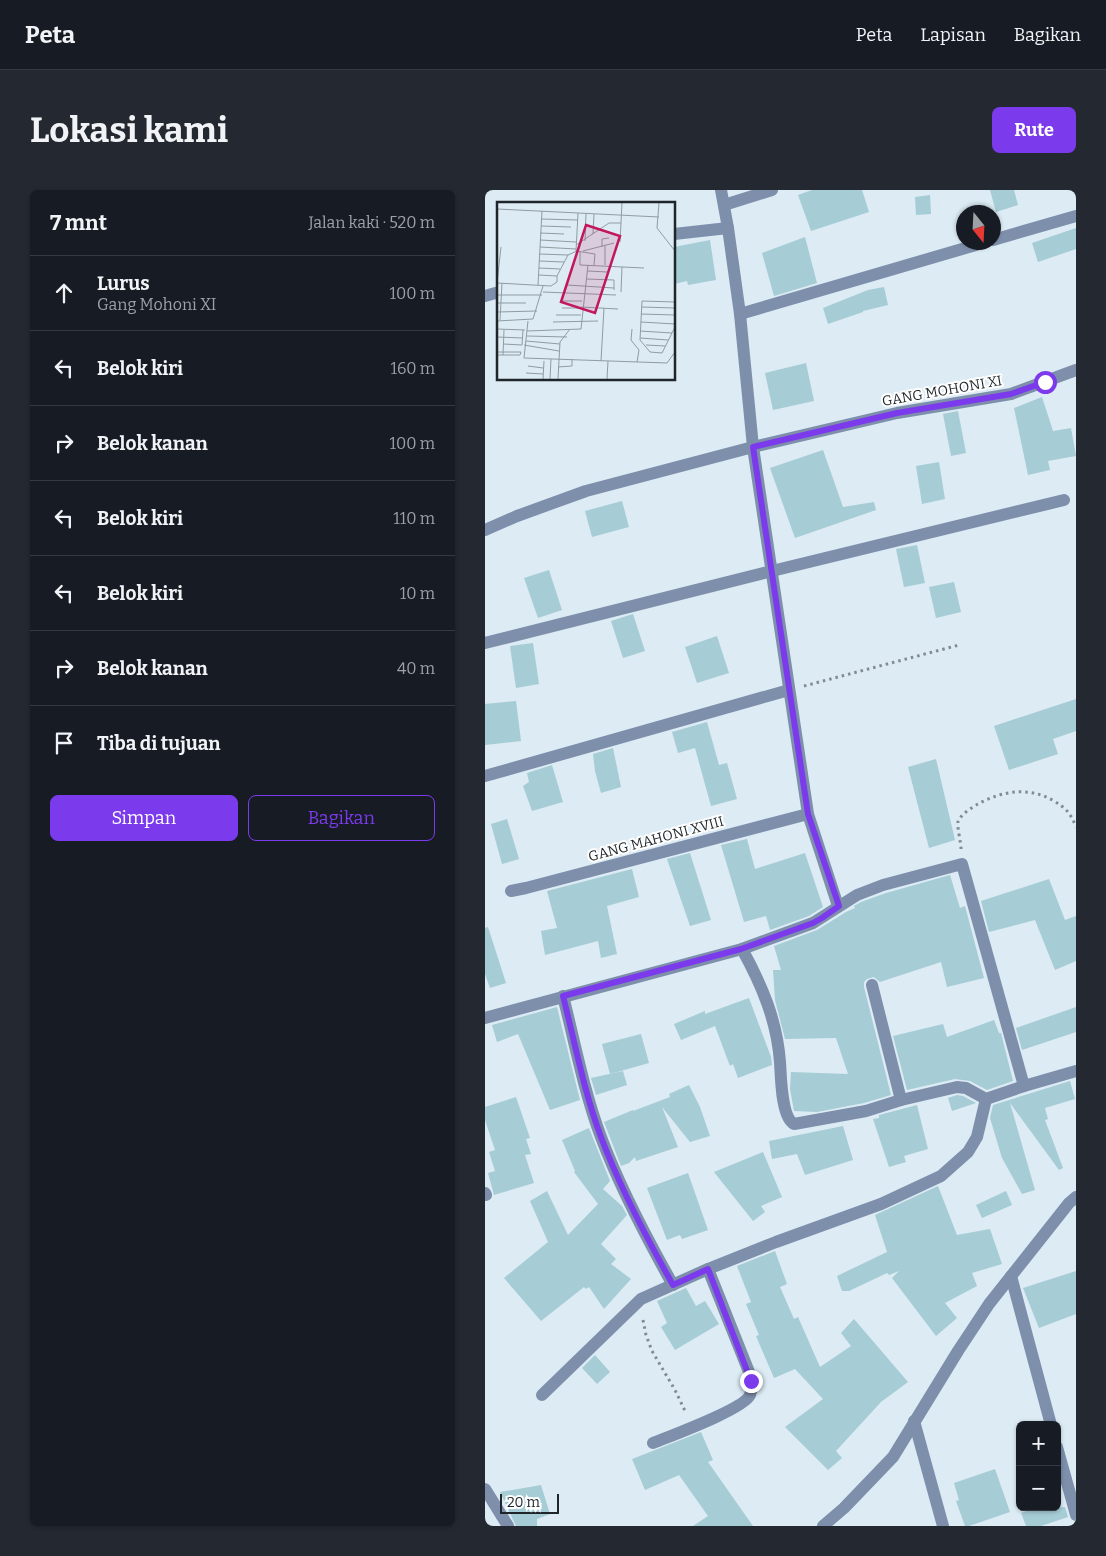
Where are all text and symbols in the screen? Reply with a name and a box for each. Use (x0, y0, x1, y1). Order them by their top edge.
text: Peta (25, 21, 75, 49)
text: Peta (856, 24, 892, 46)
text: Lapisan (920, 24, 986, 46)
text: Bagikan (1014, 24, 1081, 46)
button: Rute (992, 107, 1076, 153)
text: Lokasi kami (30, 109, 228, 151)
inset map (497, 202, 675, 380)
north arrow (956, 205, 1001, 250)
text: 7 mnt (50, 210, 107, 236)
text: Jalan kaki · 520 m (308, 213, 435, 232)
text: Lurus (97, 272, 150, 295)
icon: ahead (50, 279, 78, 307)
text: 100 m (390, 284, 435, 303)
text: Gang Mohoni XI (97, 295, 216, 314)
icon: left (50, 354, 78, 382)
text: Belok kiri (97, 357, 183, 380)
text: 160 m (390, 359, 435, 378)
route start (1034, 371, 1057, 394)
street label: GANG MOHONI XI (881, 372, 1003, 410)
icon: right (50, 429, 78, 457)
text: Belok kanan (97, 432, 208, 455)
text: 100 m (390, 434, 435, 453)
icon: left (50, 504, 78, 532)
text: Belok kiri (97, 507, 183, 530)
text: 110 m (393, 509, 435, 528)
icon: left (50, 579, 78, 607)
text: Belok kiri (97, 582, 183, 605)
text: 10 m (400, 584, 435, 603)
icon: right (50, 654, 78, 682)
text: Belok kanan (97, 657, 208, 680)
text: 40 m (397, 659, 435, 678)
icon: arrive (50, 729, 78, 757)
text: Tiba di tujuan (97, 732, 221, 755)
button: Simpan (50, 795, 238, 841)
button: Bagikan (248, 795, 435, 841)
street label: GANG MAHONI XVIII (586, 813, 726, 865)
route end (740, 1370, 763, 1393)
map controls (1016, 1421, 1061, 1511)
button: + (1016, 1421, 1061, 1466)
button: − (1016, 1466, 1061, 1511)
scale bar (500, 1491, 559, 1514)
text: 20 m (507, 1494, 540, 1511)

